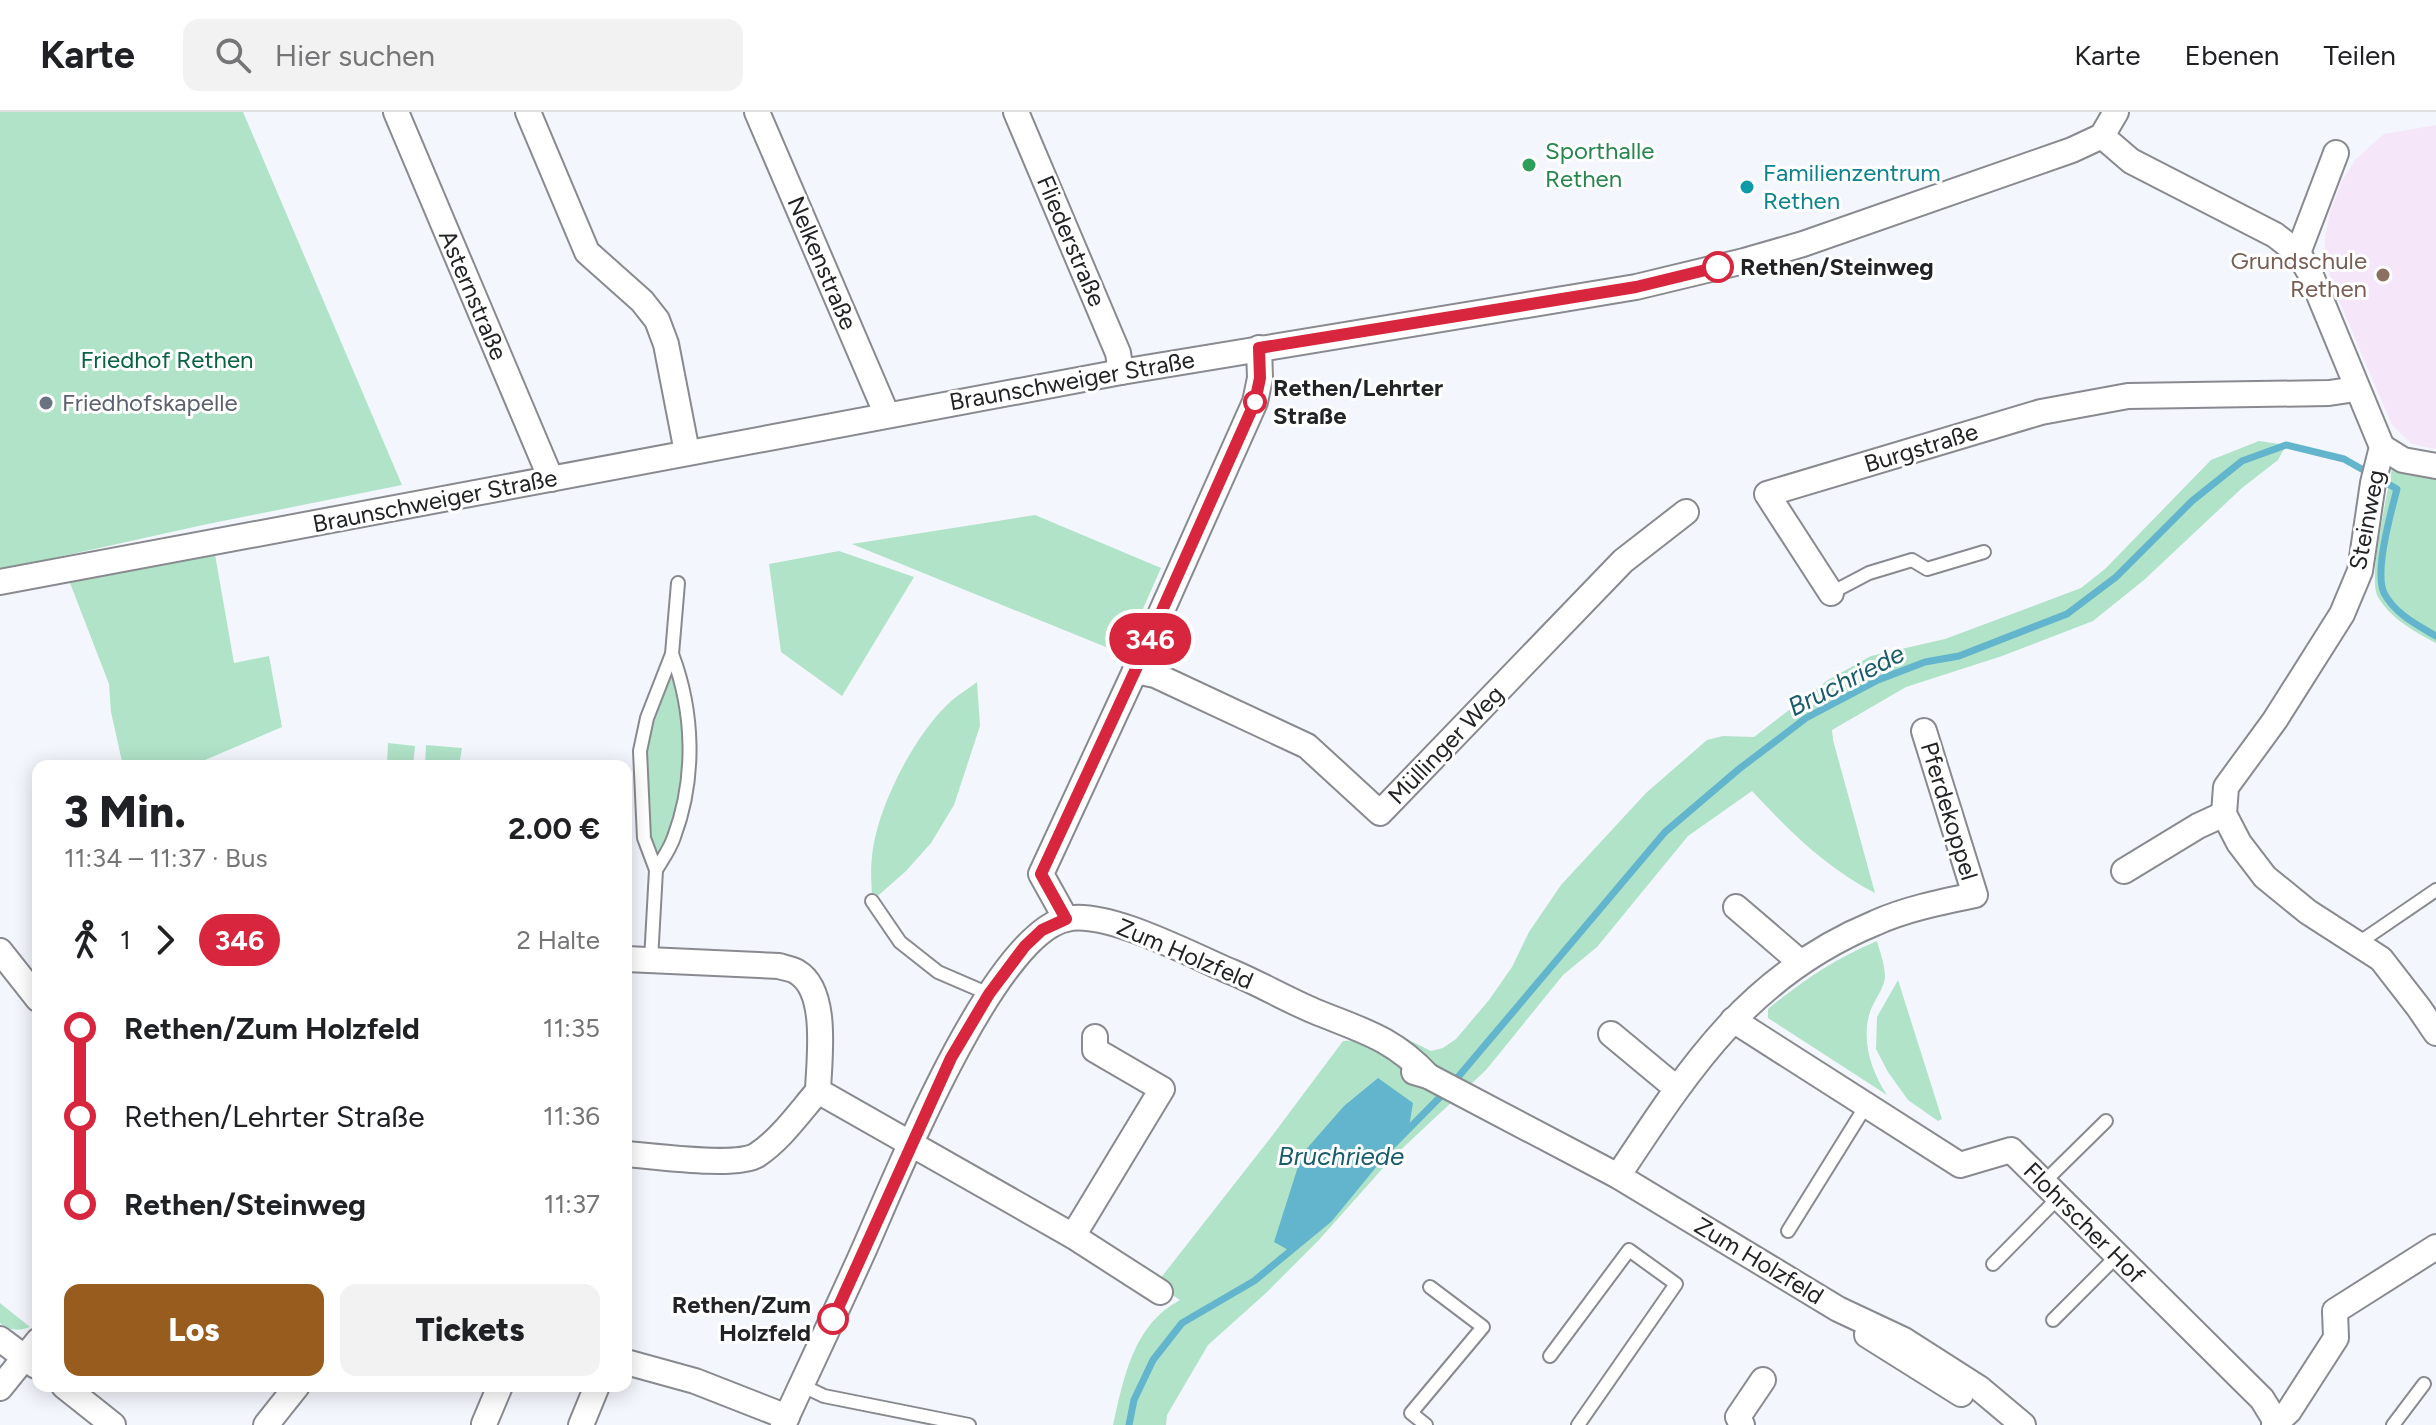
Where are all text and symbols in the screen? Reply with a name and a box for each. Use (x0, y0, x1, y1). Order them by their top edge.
search box (183, 19, 743, 91)
text: Karte (40, 32, 135, 78)
icon: search (211, 33, 255, 77)
text: Hier suchen (275, 37, 435, 74)
text: Karte (2074, 38, 2141, 72)
text: Ebenen (2185, 38, 2279, 72)
text: Teilen (2323, 38, 2396, 72)
place label: Sporthalle Rethen (1545, 136, 1654, 193)
marker: Sporthalle Rethen (1520, 156, 1538, 174)
place label: Familienzentrum Rethen (1763, 158, 1941, 215)
street label: Fliederstraße (1031, 171, 1112, 311)
marker: Familienzentrum Rethen (1738, 178, 1756, 196)
street label: Nelkenstraße (781, 192, 864, 334)
street label: Asternstraße (433, 225, 514, 364)
place label: Grundschule Rethen (2230, 246, 2367, 303)
marker: Rethen/Steinweg (1703, 252, 1733, 282)
place label: Rethen/Steinweg (1740, 252, 1934, 281)
marker: Grundschule Rethen (2374, 266, 2392, 284)
park label: Friedhof Rethen (81, 345, 253, 374)
street label: Braunschweiger Straße (947, 345, 1197, 416)
place label: Rethen/Lehrter Straße (1273, 373, 1443, 430)
place label: Friedhofskapelle (62, 388, 238, 417)
marker: Rethen/Lehrter Straße (1244, 391, 1266, 413)
marker: Friedhofskapelle (37, 394, 55, 412)
street label: Burgstraße (1860, 416, 1981, 479)
street label: Braunschweiger Straße (310, 463, 560, 538)
street label: Steinweg (2343, 467, 2390, 572)
line badge: 346 (1104, 613, 1196, 665)
text: 346 (1125, 622, 1175, 656)
water label: Bruchriede (1782, 637, 1910, 723)
street label: Müllinger Weg (1382, 679, 1509, 810)
street label: Pferdekoppel (1915, 738, 1984, 884)
text: 3 Min. (64, 785, 186, 838)
text: 2.00 € (508, 810, 600, 847)
text: 11:34 – 11:37 · Bus (64, 842, 268, 874)
street label: Zum Holzfeld (1113, 912, 1258, 995)
icon: walk (64, 918, 108, 962)
icon: forward (143, 918, 187, 962)
text: 346 (215, 923, 264, 957)
text: 1 (120, 924, 131, 956)
text: 2 Halte (517, 924, 600, 956)
text: Rethen/Zum Holzfeld (124, 1010, 420, 1047)
text: 11:35 (543, 1012, 600, 1044)
text: Rethen/Lehrter Straße (124, 1098, 425, 1135)
text: 11:36 (543, 1100, 600, 1132)
water label: Bruchriede (1278, 1140, 1404, 1172)
street label: Flohrscher Hof (2018, 1156, 2151, 1289)
text: Rethen/Steinweg (124, 1186, 366, 1223)
text: 11:37 (544, 1188, 600, 1220)
street label: Zum Holzfeld (1689, 1211, 1829, 1310)
button: Los (64, 1284, 324, 1376)
button: Tickets (340, 1284, 600, 1376)
place label: Rethen/Zum Holzfeld (672, 1290, 811, 1347)
marker: Rethen/Zum Holzfeld (818, 1304, 848, 1334)

